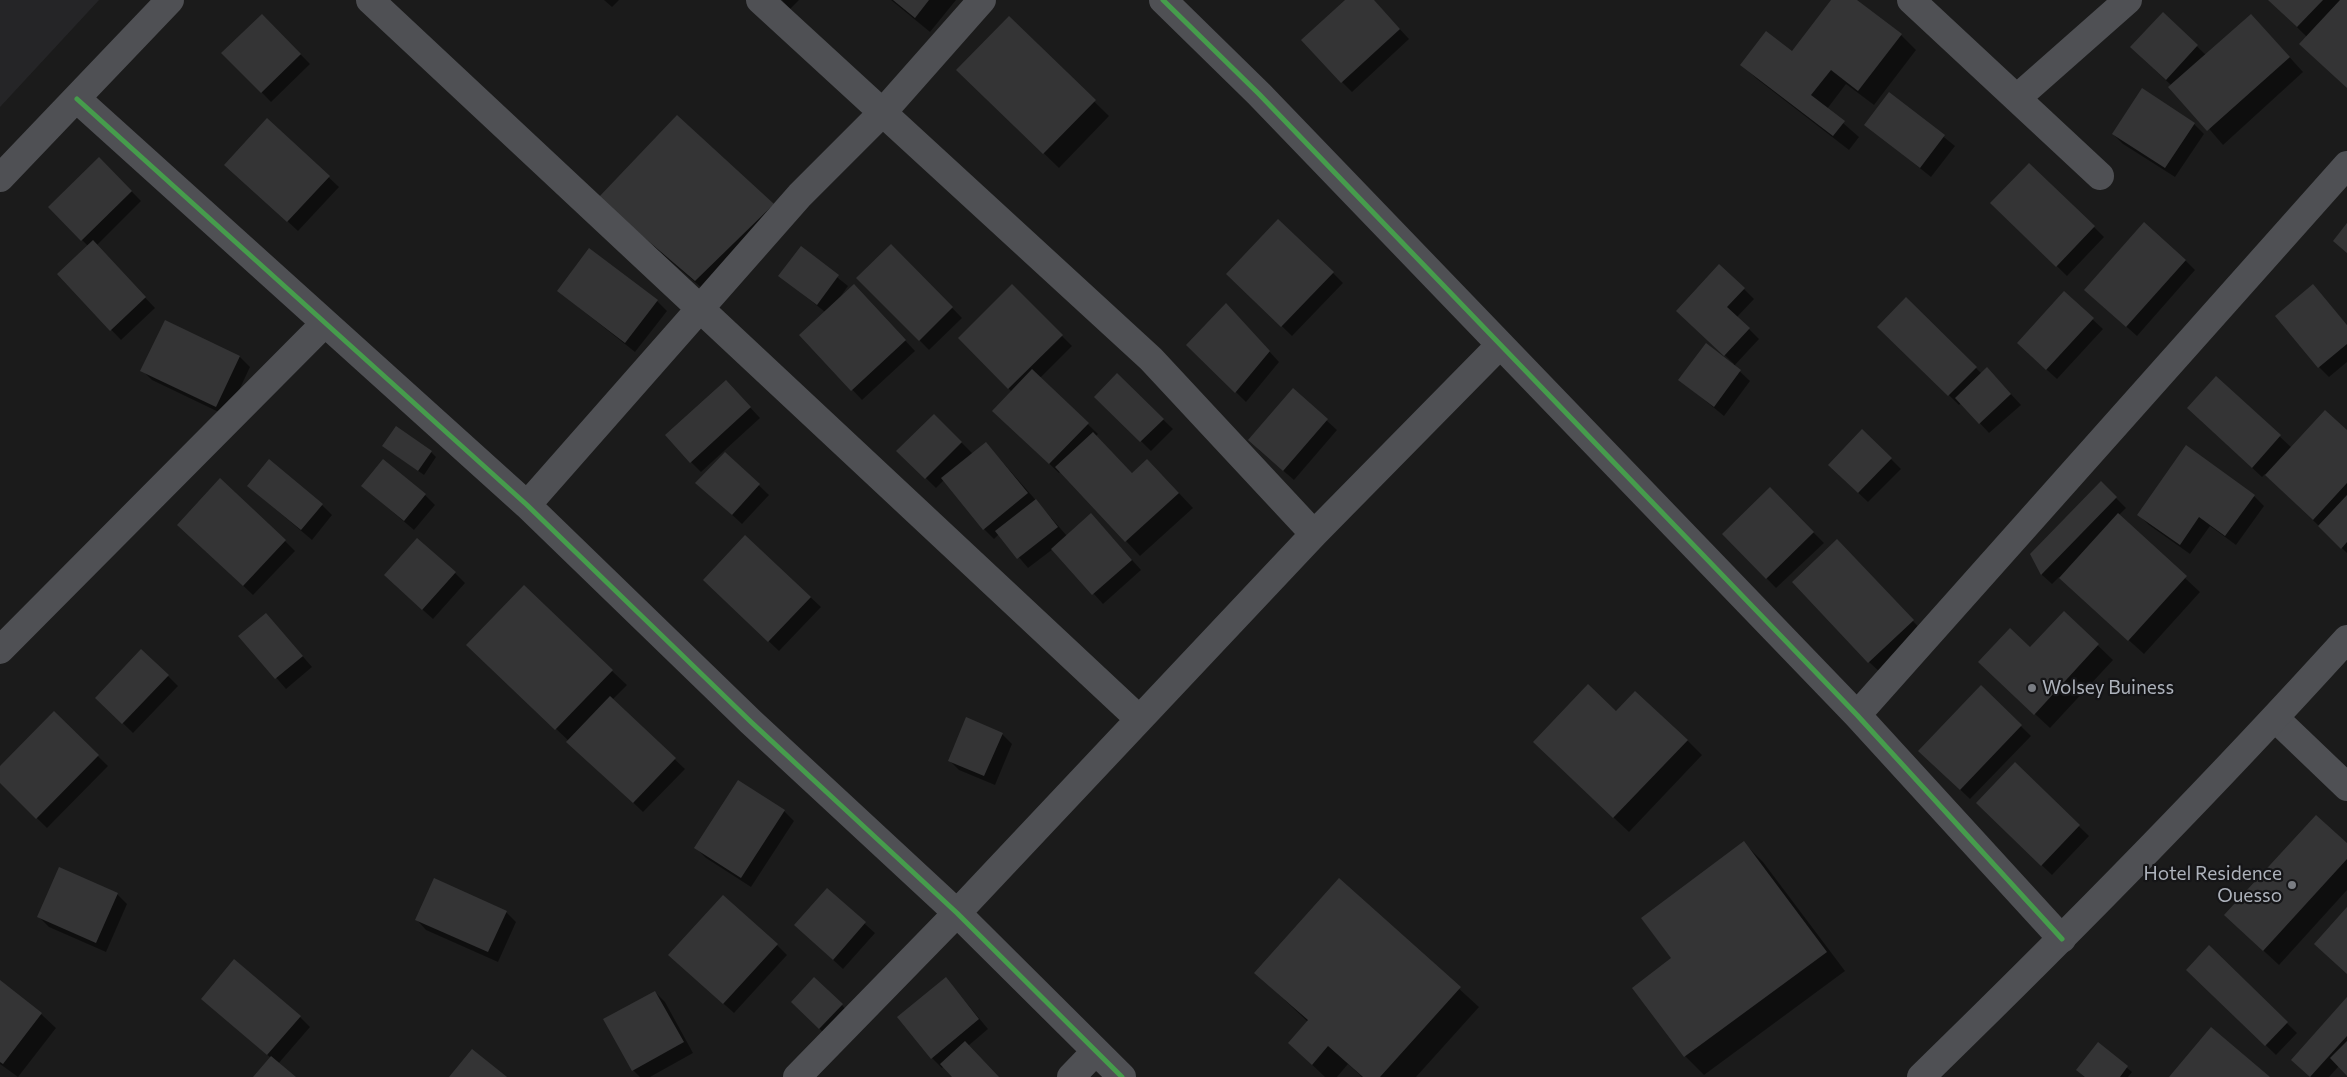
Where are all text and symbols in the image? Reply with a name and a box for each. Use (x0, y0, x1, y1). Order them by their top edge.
place label: Wolsey Buiness (2042, 677, 2174, 699)
marker: Wolsey Buiness (2026, 682, 2038, 694)
place label: Hotel Residence Ouesso (2143, 863, 2282, 907)
marker: Hotel Residence Ouesso (2286, 879, 2298, 891)

